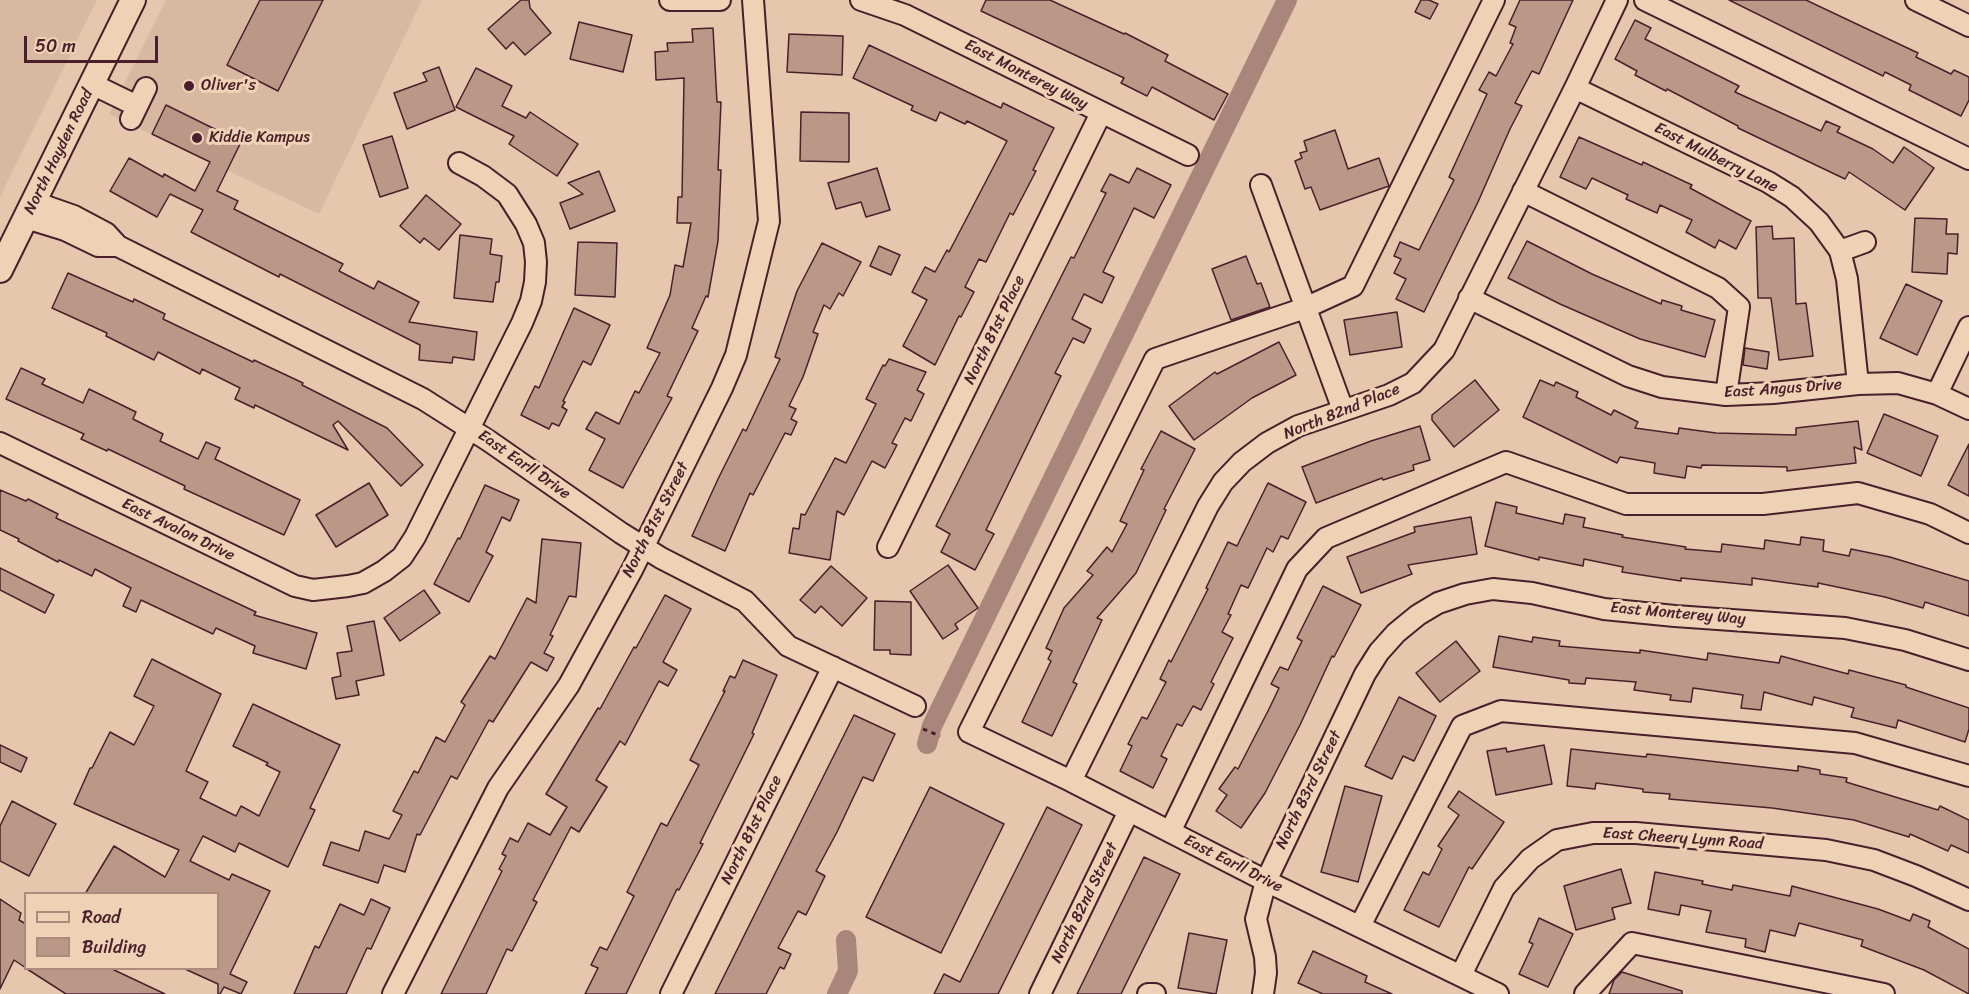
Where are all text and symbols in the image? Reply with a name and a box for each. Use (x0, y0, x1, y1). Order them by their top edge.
scale bar (27, 24, 160, 62)
text: 50 m (35, 30, 76, 62)
street label: East Monterey Way (961, 36, 1091, 114)
place label: Oliver's (201, 76, 256, 96)
marker: Oliver's (182, 79, 196, 93)
street label: North Hayden Road (20, 86, 98, 218)
street label: East Mulberry Lane (1651, 119, 1781, 197)
place label: Kiddie Kampus (209, 128, 310, 148)
marker: Kiddie Kampus (190, 131, 204, 145)
street label: North 81st Place (960, 272, 1030, 388)
street label: East Angus Drive (1723, 375, 1843, 403)
street label: North 82nd Place (1281, 380, 1403, 444)
street label: East Earll Drive (474, 426, 574, 504)
street label: North 81st Street (619, 459, 693, 581)
street label: East Avalon Drive (118, 494, 238, 566)
street label: East Monterey Way (1609, 599, 1747, 629)
street label: North 83rd Street (1272, 728, 1346, 852)
street label: North 81st Place (717, 772, 787, 888)
street label: East Cheery Lynn Road (1602, 824, 1764, 854)
street label: East Earll Drive (1180, 831, 1286, 897)
street label: North 82nd Street (1047, 840, 1123, 966)
legend (24, 892, 219, 970)
text: Road (82, 901, 121, 933)
text: Building (82, 931, 146, 963)

